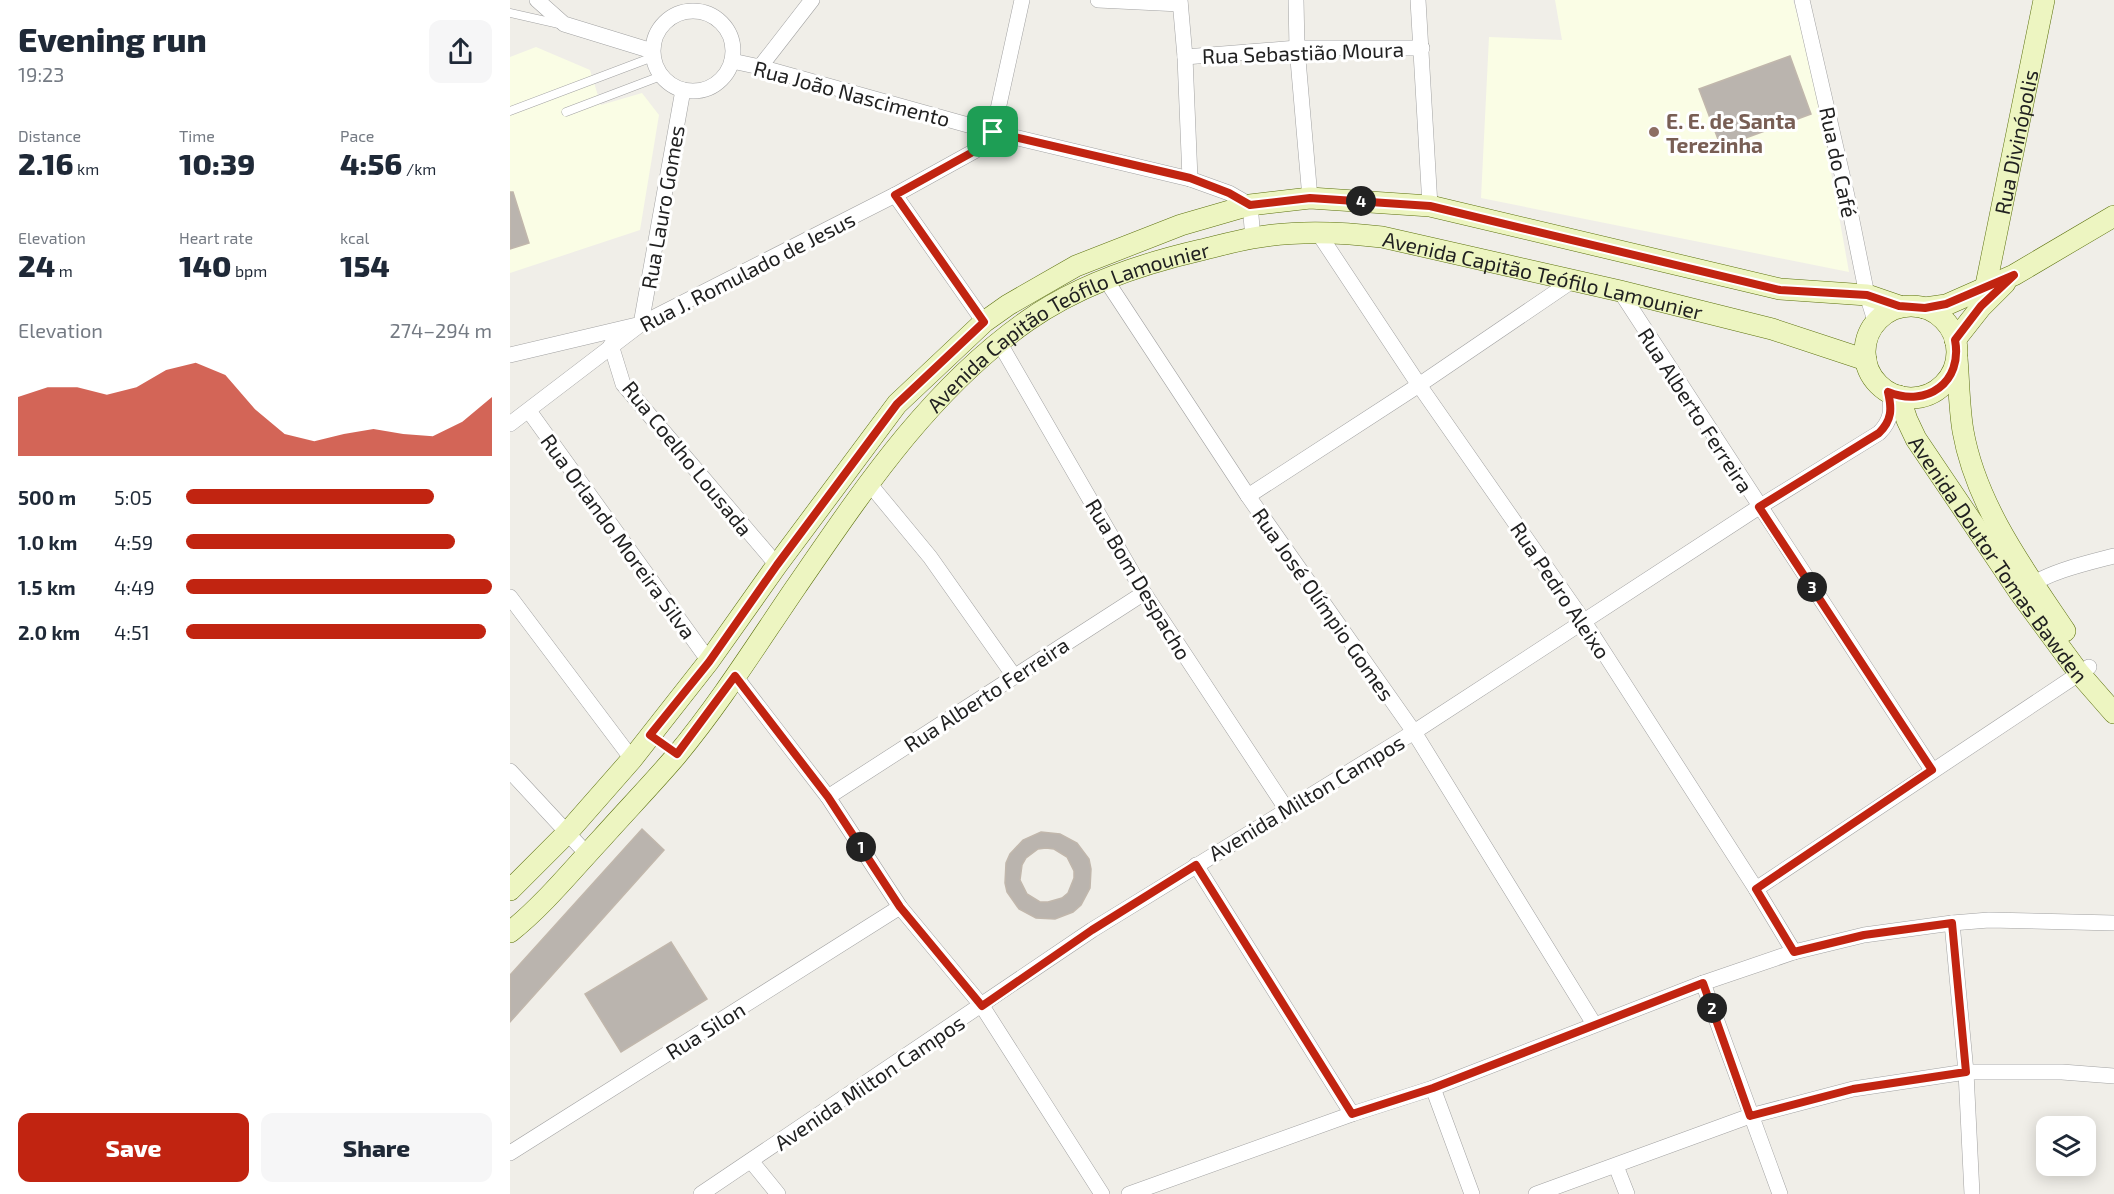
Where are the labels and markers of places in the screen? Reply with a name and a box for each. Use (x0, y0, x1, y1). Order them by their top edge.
pin (967, 106, 1018, 157)
place label: E. E. de Santa Terezinha (1666, 108, 1796, 157)
marker: E. E. de Santa Terezinha (1647, 125, 1661, 139)
pin: 4 (1346, 186, 1376, 216)
pin: 3 (1797, 572, 1827, 602)
pin: 1 (846, 832, 876, 862)
pin: 2 (1697, 993, 1727, 1023)

